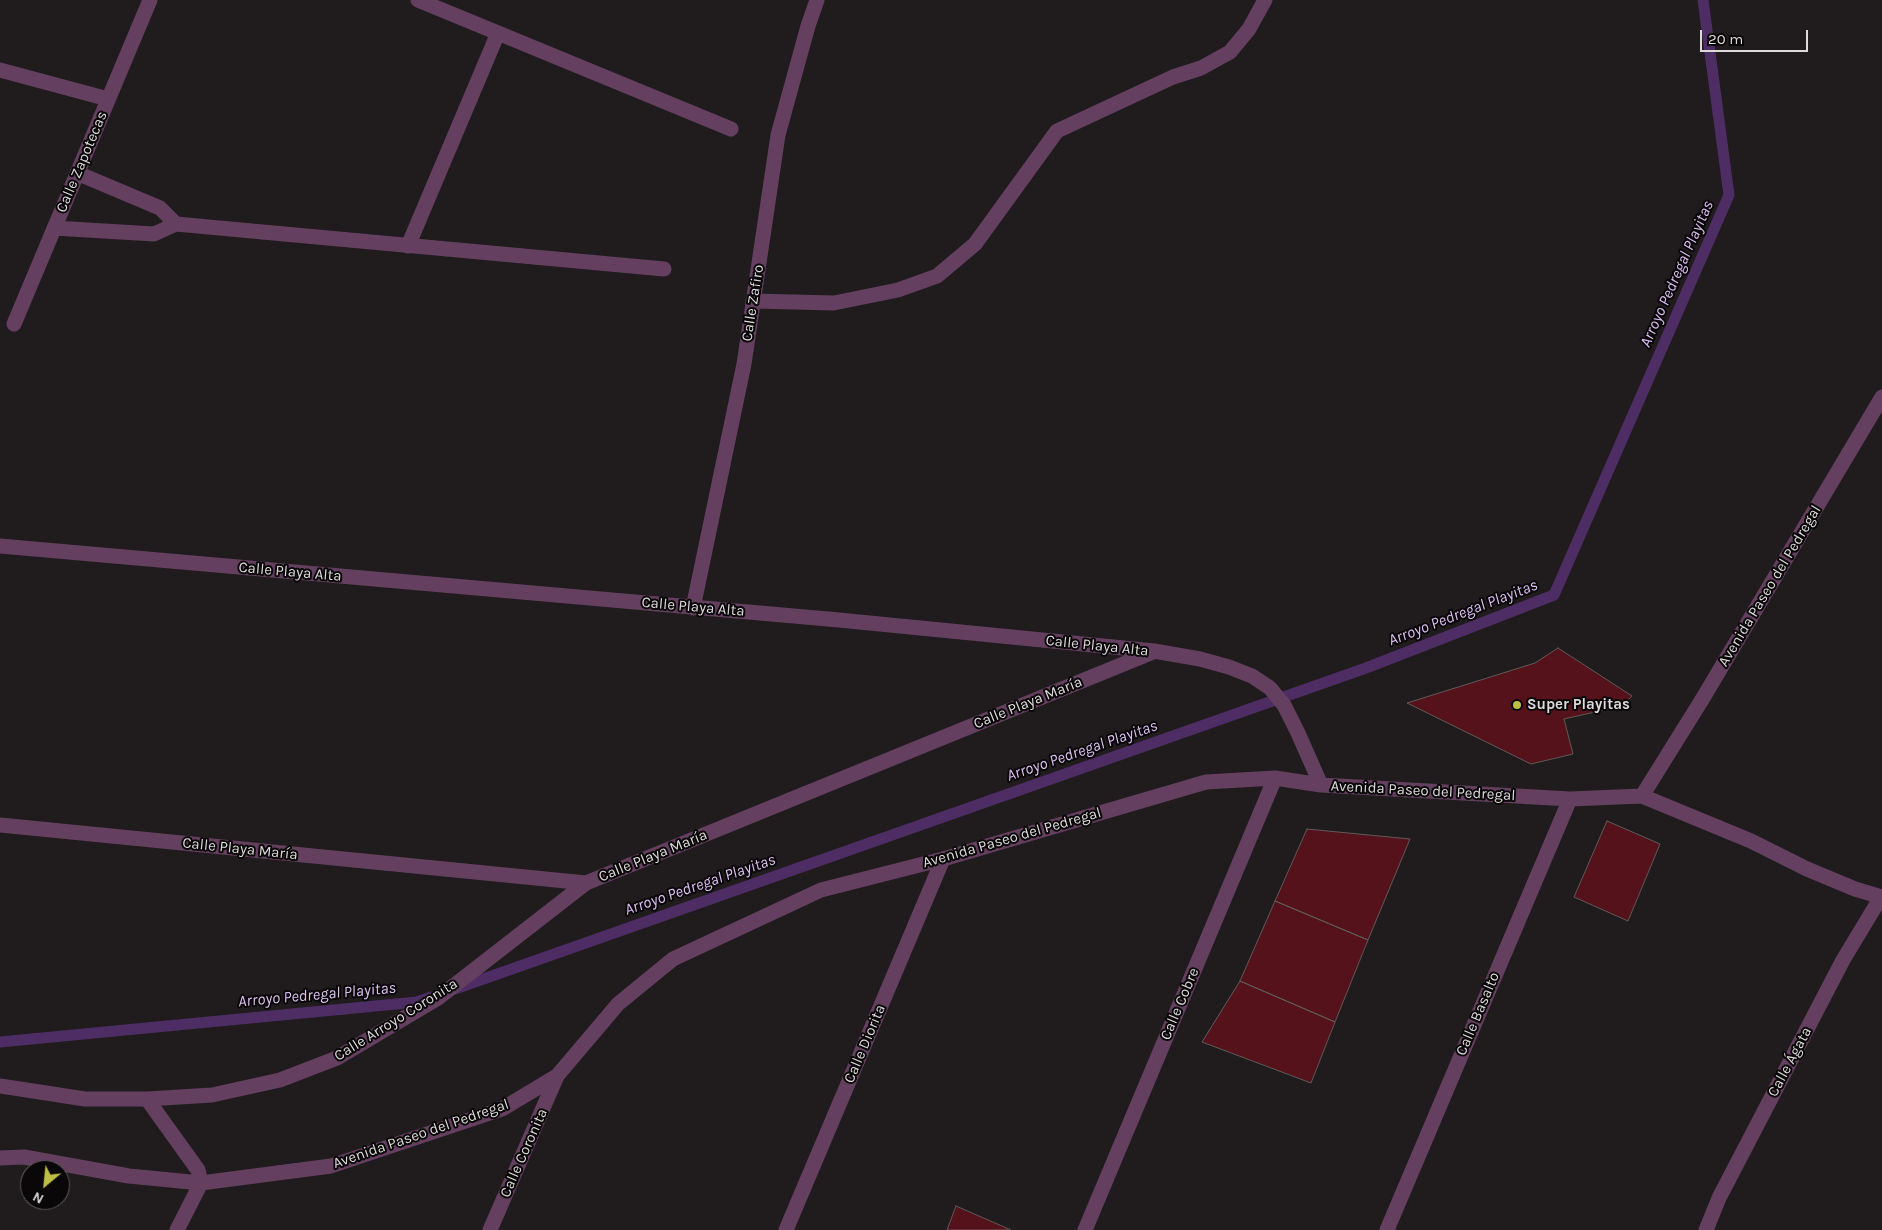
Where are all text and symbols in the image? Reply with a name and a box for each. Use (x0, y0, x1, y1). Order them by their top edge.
scale bar (1702, 20, 1810, 52)
text: 20 m (1708, 30, 1743, 48)
street label: Calle Zapotecas (53, 109, 111, 215)
water label: Arroyo Pedregal Playitas (1636, 198, 1718, 350)
street label: Calle Zafiro (738, 263, 768, 343)
street label: Avenida Paseo del Pedregal (1715, 502, 1825, 670)
street label: Calle Playa Alta (238, 559, 342, 585)
water label: Arroyo Pedregal Playitas (1386, 576, 1540, 650)
street label: Calle Playa Alta (641, 594, 745, 620)
street label: Calle Playa Alta (1045, 632, 1149, 660)
street label: Calle Playa María (971, 673, 1085, 733)
place label: Super Playitas (1527, 696, 1630, 714)
marker: Super Playitas (1511, 699, 1523, 711)
water label: Arroyo Pedregal Playitas (1004, 716, 1160, 786)
street label: Avenida Paseo del Pedregal (1330, 777, 1516, 805)
street label: Avenida Paseo del Pedregal (921, 804, 1103, 872)
street label: Calle Playa María (596, 826, 710, 886)
street label: Calle Playa María (181, 834, 299, 864)
water label: Arroyo Pedregal Playitas (622, 850, 778, 920)
street label: Calle Cobre (1157, 965, 1203, 1043)
street label: Calle Basalto (1452, 970, 1504, 1058)
street label: Calle Arroyo Coronita (331, 975, 461, 1065)
water label: Arroyo Pedregal Playitas (237, 979, 397, 1011)
street label: Calle Diorita (840, 1002, 890, 1086)
street label: Calle Ágata (1764, 1024, 1816, 1100)
street label: Avenida Paseo del Pedregal (331, 1095, 511, 1173)
street label: Calle Coronita (496, 1106, 552, 1200)
north arrow (20, 1160, 70, 1210)
text: N (30, 1188, 47, 1208)

